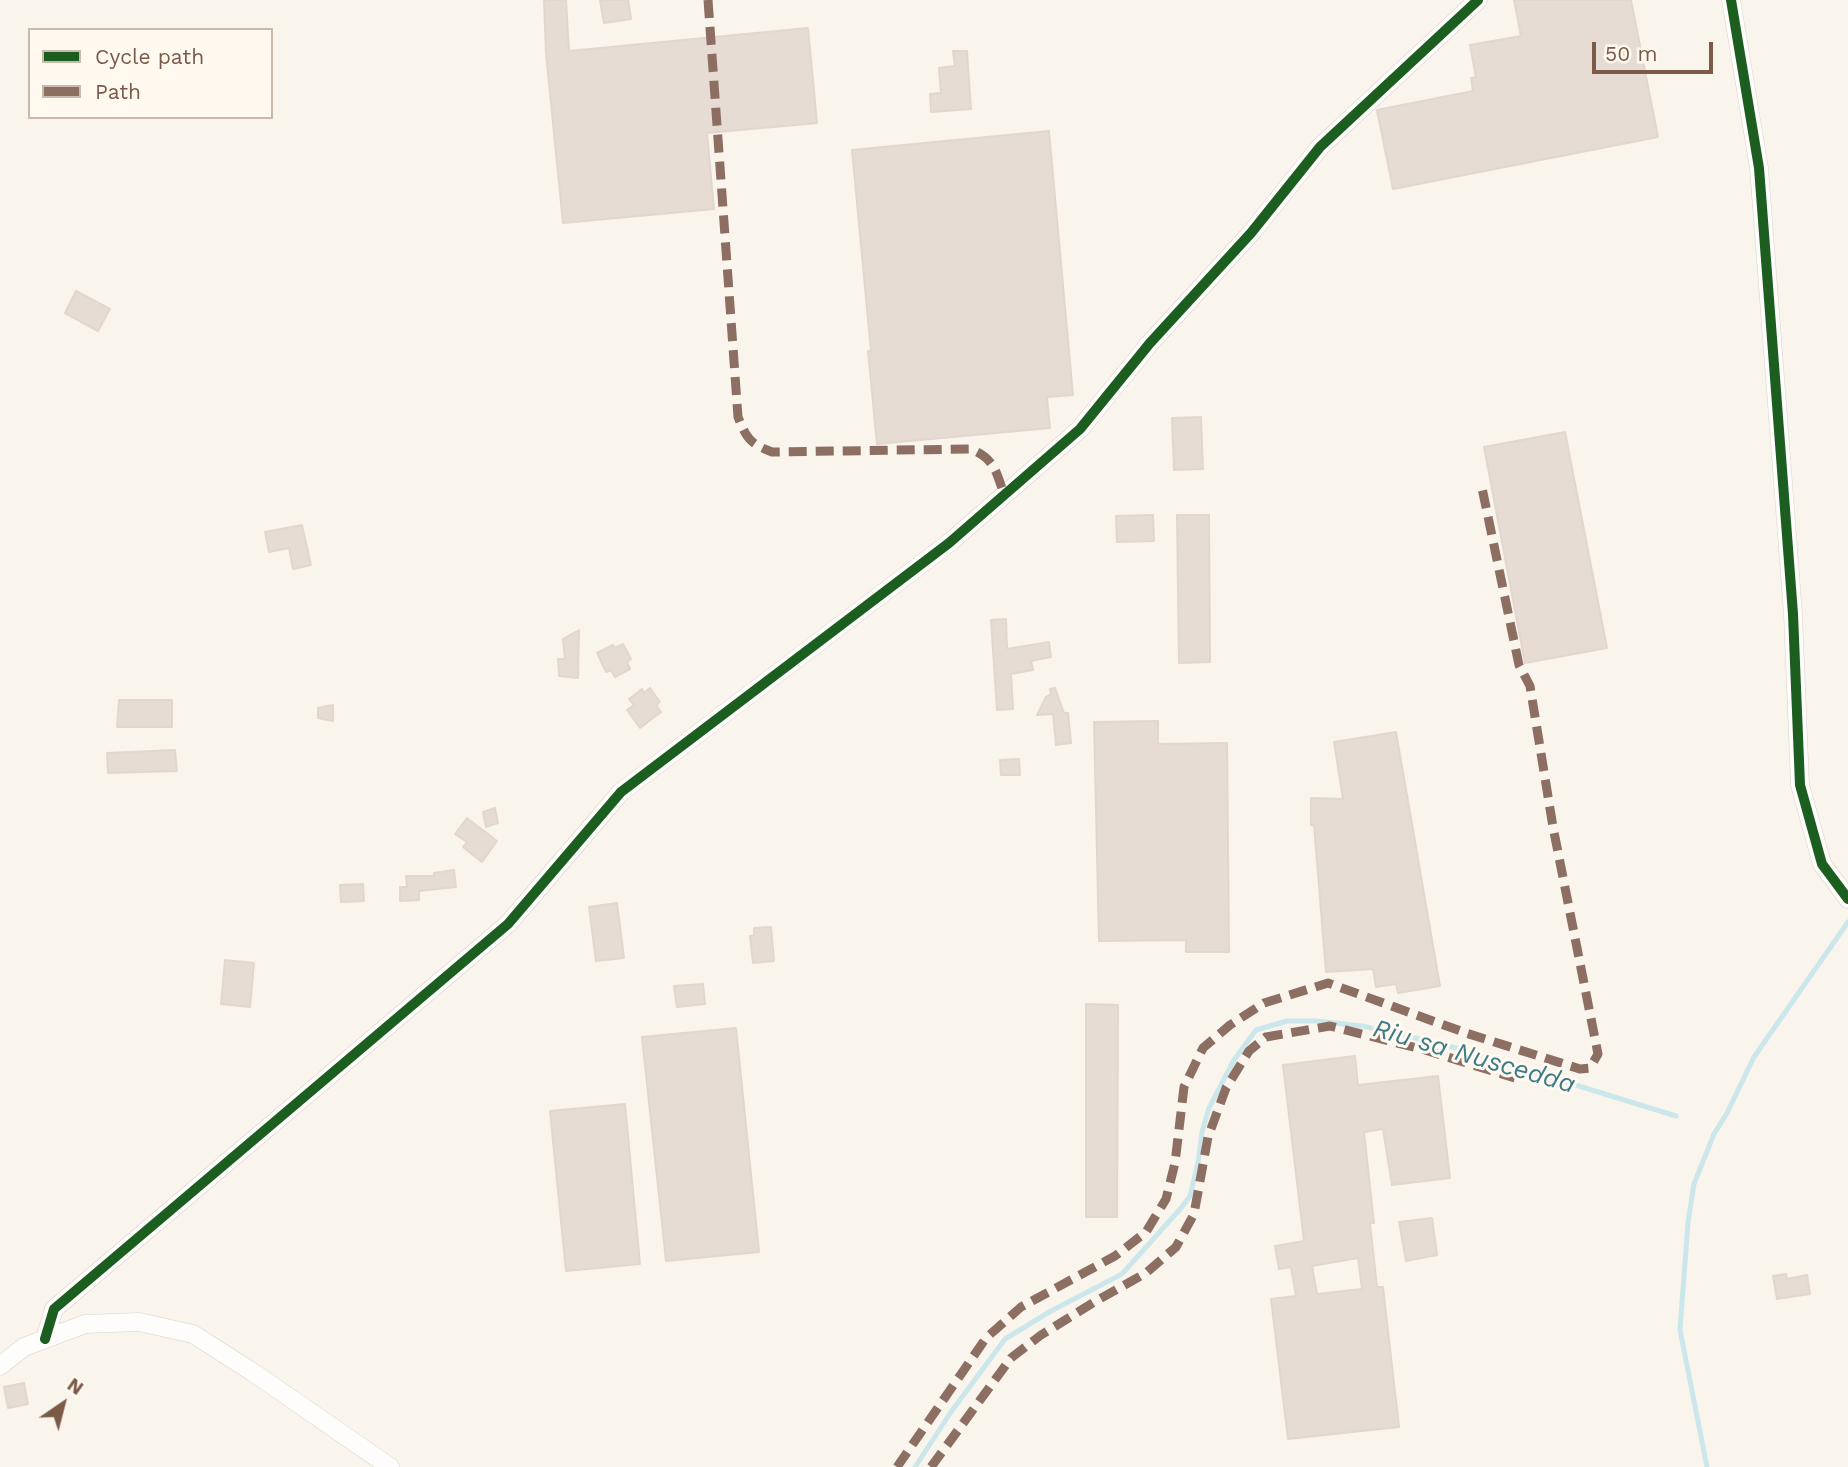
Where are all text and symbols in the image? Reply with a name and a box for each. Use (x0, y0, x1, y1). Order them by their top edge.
legend (28, 28, 273, 119)
scale bar (1596, 28, 1717, 72)
text: 50 m (1605, 41, 1657, 66)
text: Cycle path (95, 44, 204, 69)
text: Path (95, 79, 141, 104)
water label: Riu sa Nuscedda (1369, 1013, 1579, 1101)
north arrow (28, 1369, 98, 1439)
text: N (63, 1373, 88, 1400)

